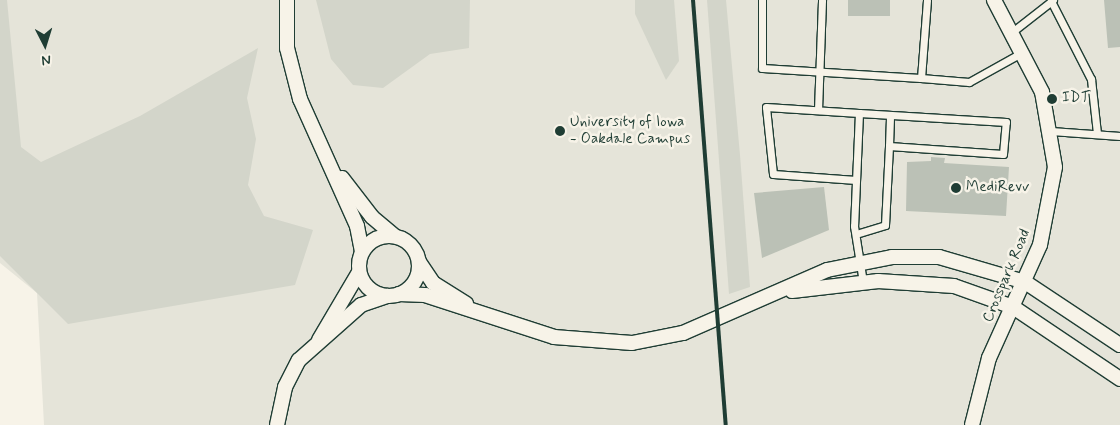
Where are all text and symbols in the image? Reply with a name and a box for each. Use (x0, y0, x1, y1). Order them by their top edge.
north arrow (20, 20, 70, 70)
text: N (41, 51, 52, 69)
place label: IDT (1062, 90, 1090, 108)
marker: IDT (1046, 93, 1058, 105)
place label: University of Iowa - Oakdale Campus (570, 113, 690, 148)
marker: University of Iowa - Oakdale Campus (554, 125, 566, 137)
place label: MediRevv (966, 179, 1029, 197)
marker: MediRevv (950, 182, 962, 194)
street label: Crosspark Road (979, 227, 1035, 325)

